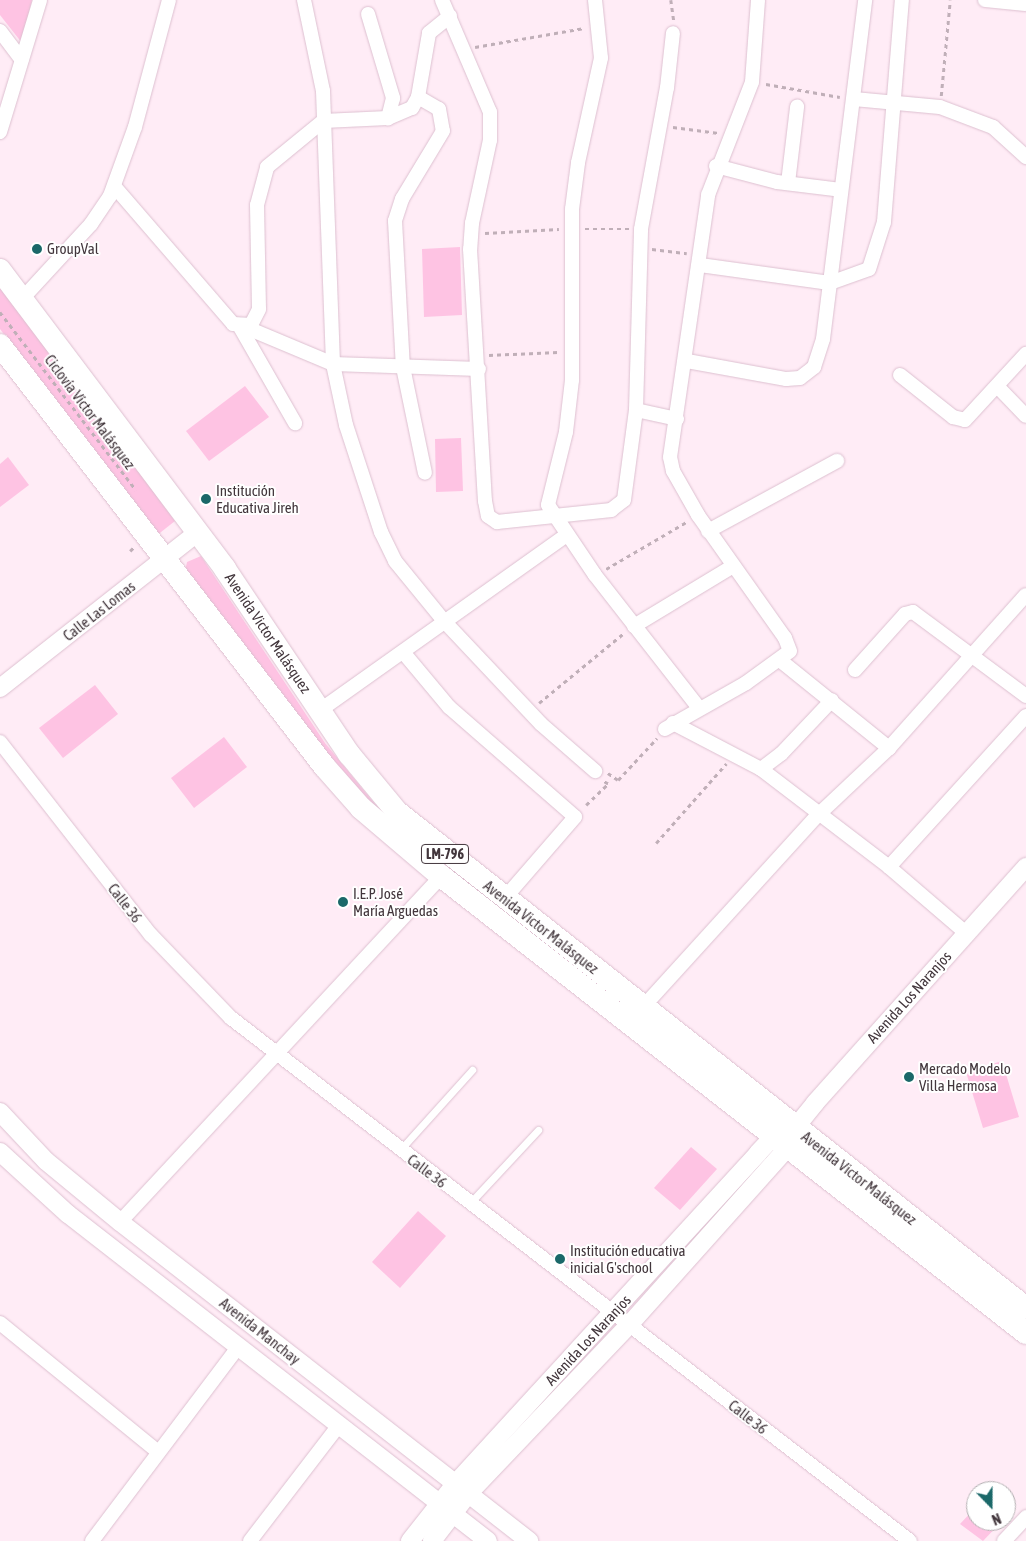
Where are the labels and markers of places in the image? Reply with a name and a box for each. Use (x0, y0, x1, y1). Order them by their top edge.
place label: GroupVal (47, 240, 99, 258)
marker: GroupVal (31, 243, 43, 255)
place label: Institución Educativa Jireh (216, 481, 299, 516)
marker: Institución Educativa Jireh (200, 493, 212, 505)
place label: I.E.P. José María Arguedas (353, 884, 438, 919)
marker: I.E.P. José María Arguedas (337, 896, 349, 908)
place label: Mercado Modelo Villa Hermosa (919, 1059, 1011, 1094)
marker: Mercado Modelo Villa Hermosa (903, 1071, 915, 1083)
place label: Institución educativa inicial G'school (570, 1241, 685, 1276)
marker: Institución educativa inicial G'school (554, 1253, 566, 1265)

